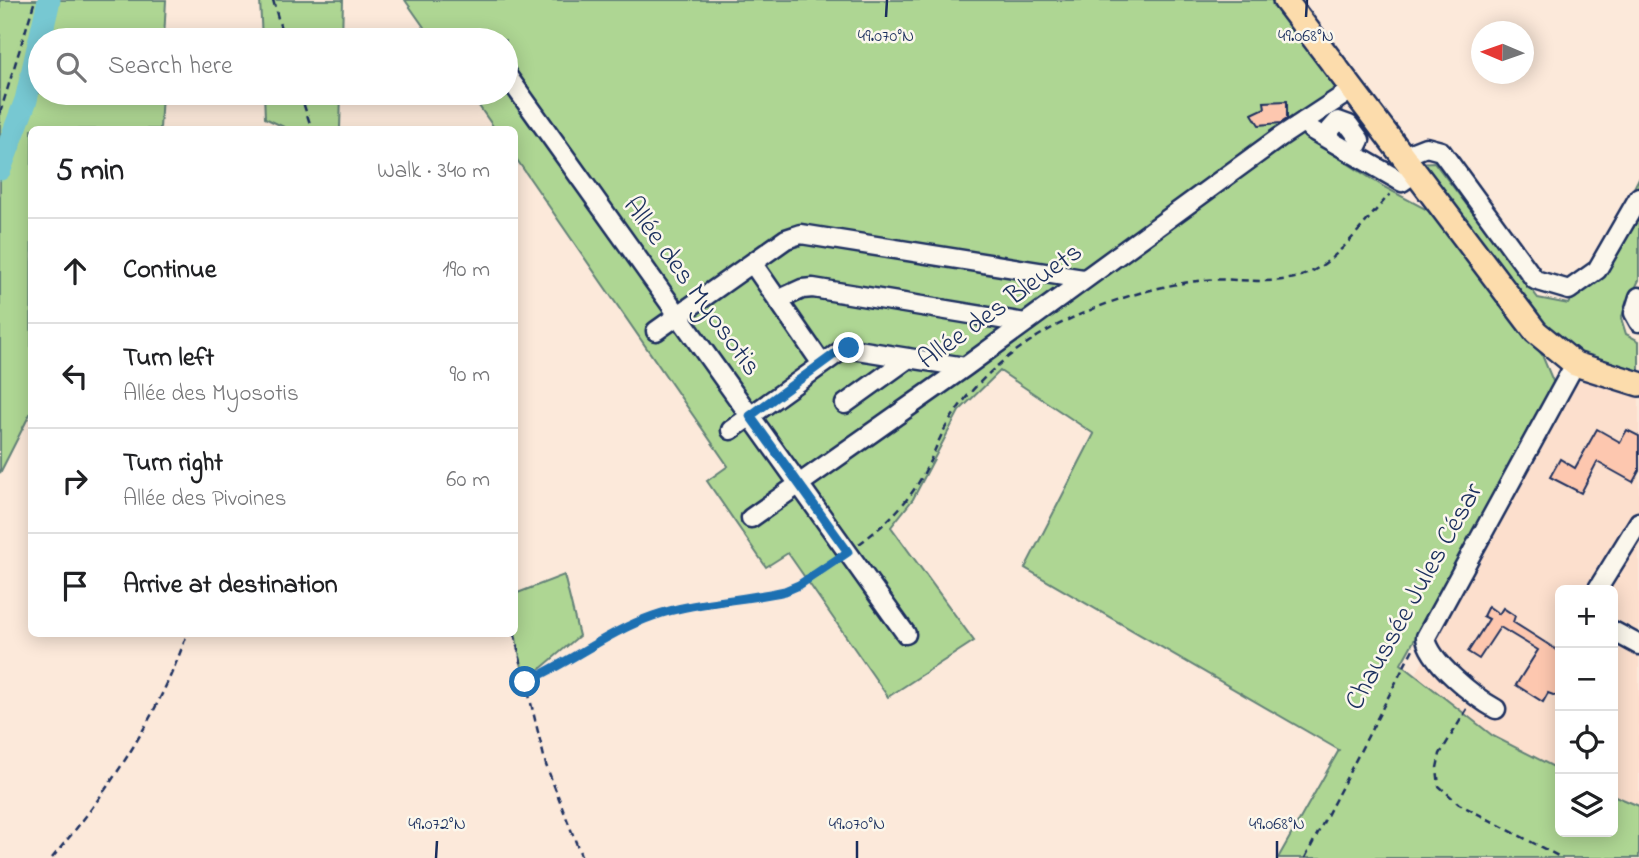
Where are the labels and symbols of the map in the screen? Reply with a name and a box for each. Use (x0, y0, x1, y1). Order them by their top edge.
north arrow (1471, 21, 1534, 84)
text: 49.070°N (858, 24, 914, 50)
text: 49.068°N (1278, 24, 1334, 50)
street label: Allée des Myosotis (612, 188, 770, 386)
street label: Allée des Bleuets (910, 233, 1092, 381)
route end (833, 332, 864, 363)
street label: Chaussée Jules César (1335, 476, 1495, 718)
route start (509, 666, 540, 697)
text: 49.072°N (408, 812, 466, 838)
text: 49.070°N (829, 812, 885, 838)
text: 49.068°N (1249, 812, 1305, 838)

